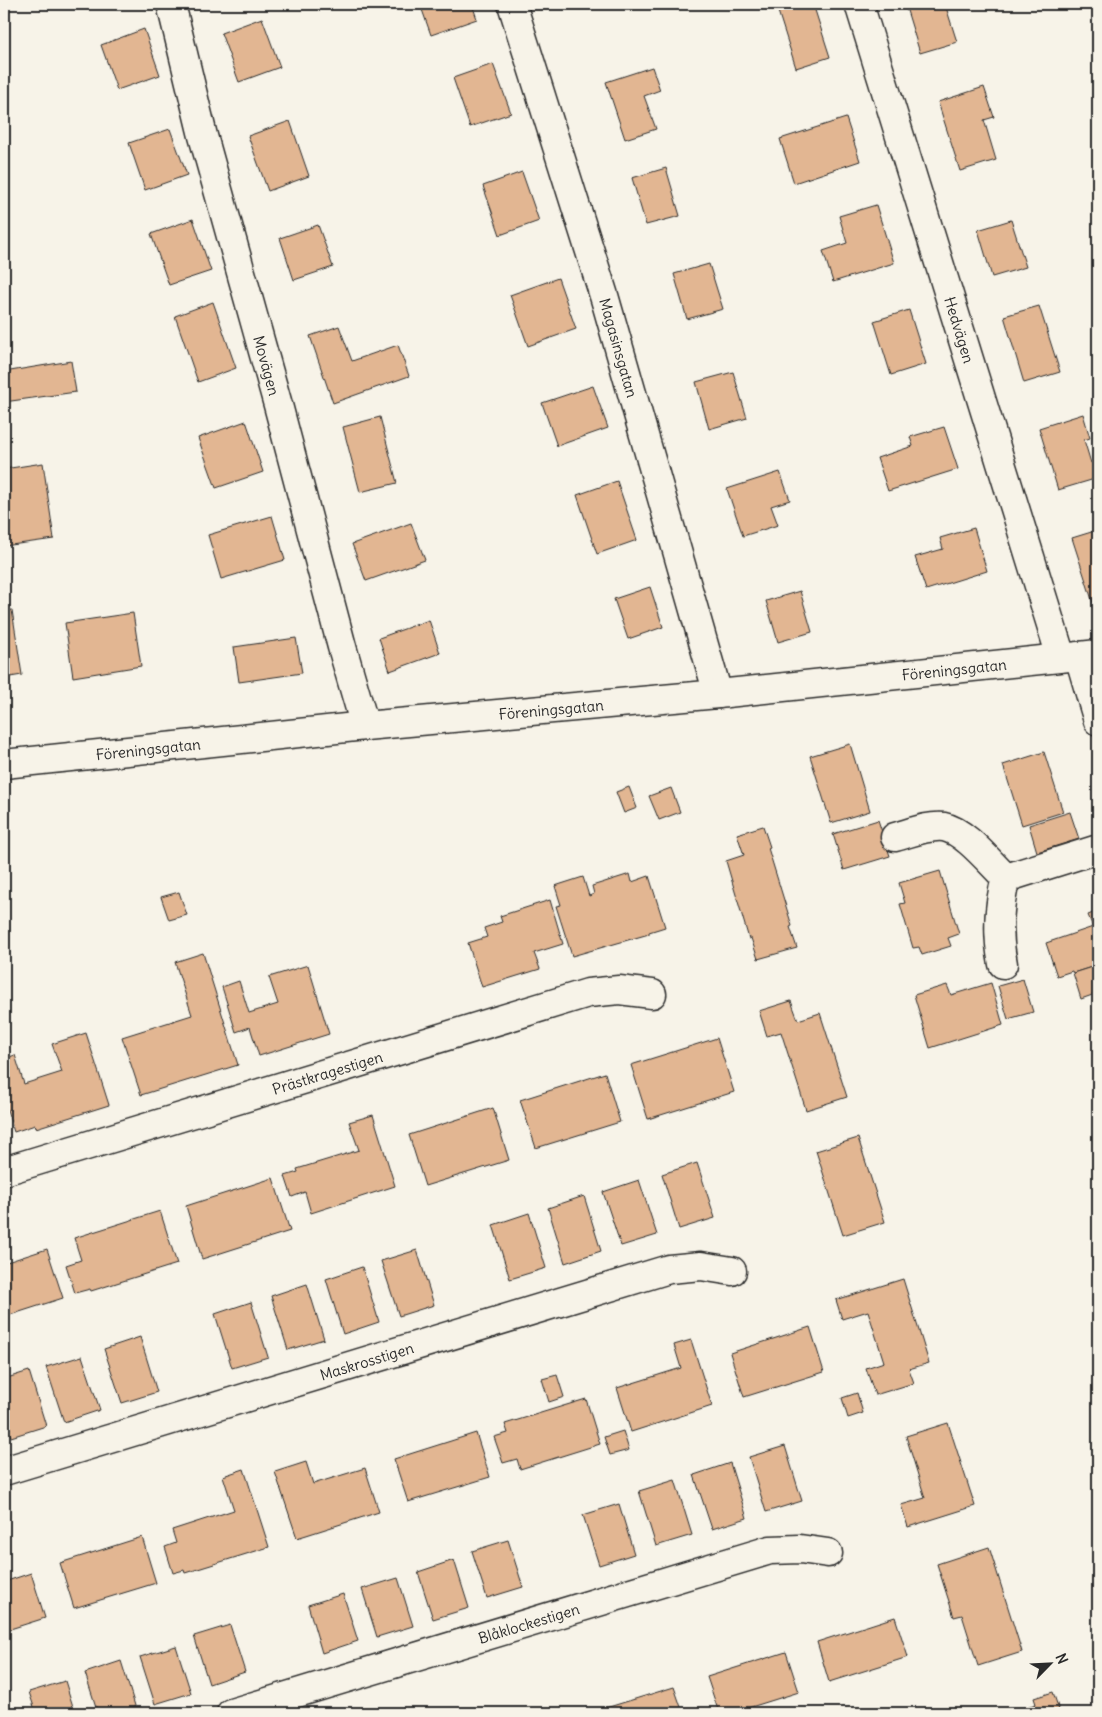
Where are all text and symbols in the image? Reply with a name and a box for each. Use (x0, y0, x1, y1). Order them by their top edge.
street label: Hedvägen (941, 294, 979, 366)
street label: Magasinsgatan (596, 296, 642, 400)
street label: Movägen (250, 333, 284, 398)
street label: Föreningsgatan (901, 654, 1008, 684)
street label: Föreningsgatan (498, 695, 605, 723)
street label: Föreningsgatan (95, 734, 202, 764)
street label: Prästkragestigen (270, 1047, 385, 1098)
street label: Maskrosstigen (318, 1338, 416, 1384)
street label: Blåklockestigen (476, 1599, 582, 1647)
north arrow (1024, 1640, 1074, 1690)
text: N (1052, 1651, 1072, 1667)

